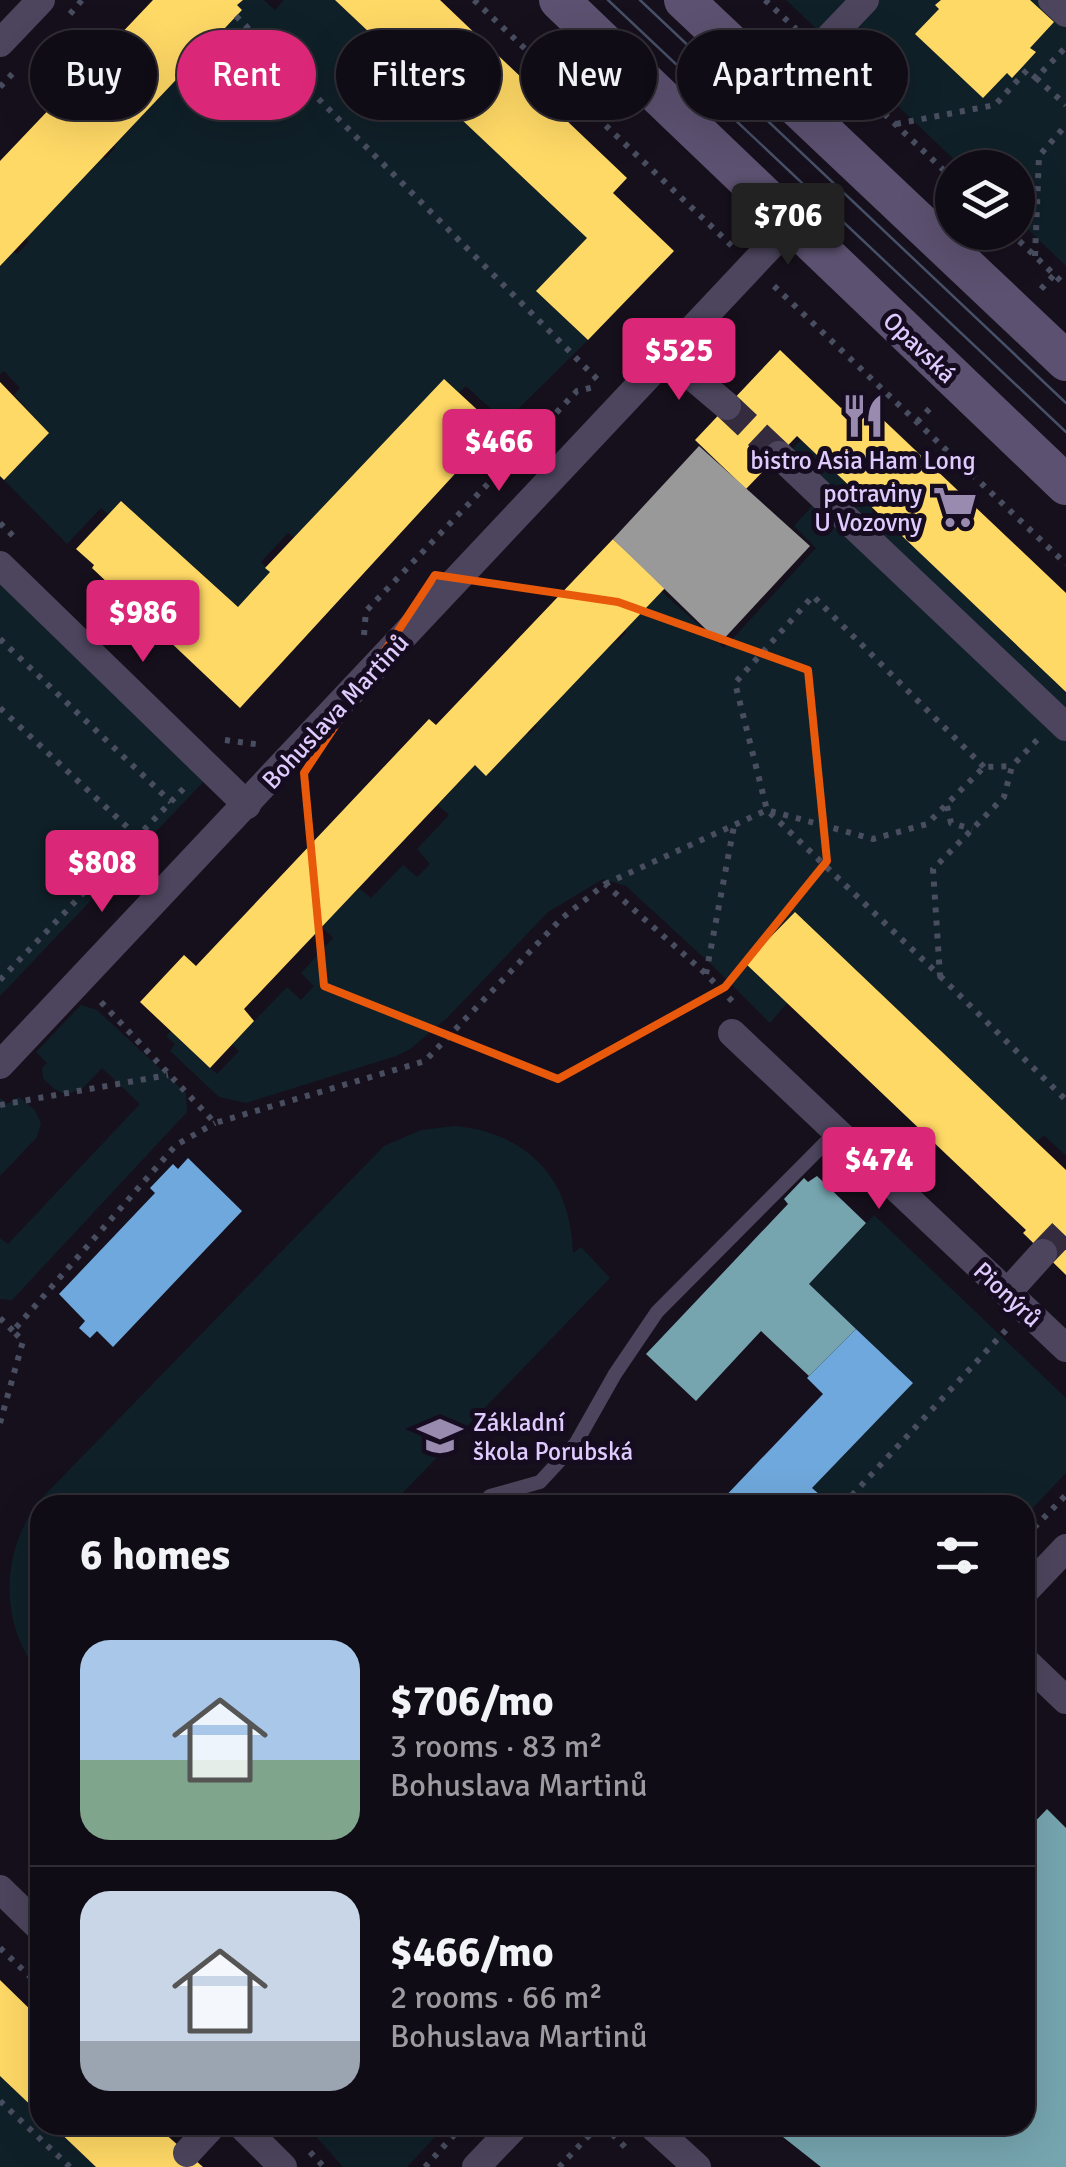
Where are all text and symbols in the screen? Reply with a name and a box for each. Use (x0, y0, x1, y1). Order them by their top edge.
chip: Buy (30, 30, 157, 120)
chip: Rent (177, 30, 316, 120)
chip: Filters (336, 30, 501, 120)
chip: New (521, 30, 657, 120)
chip: Apartment (677, 30, 908, 120)
map controls (935, 150, 1035, 250)
button: layers (935, 150, 1035, 250)
pin: $706 (729, 183, 847, 268)
text: $706 (753, 196, 823, 235)
street label: Opavská (877, 305, 963, 390)
pin: $525 (620, 318, 738, 403)
text: $525 (644, 331, 714, 370)
restaurant icon: bistro Asia Ham Long (839, 392, 887, 440)
pin: $466 (440, 409, 558, 494)
text: $466 (464, 422, 534, 461)
place label: bistro Asia Ham Long (750, 445, 976, 476)
place label: potraviny U Vozovny (814, 478, 922, 538)
supermarket icon: potraviny U Vozovny (931, 483, 979, 531)
pin: $986 (84, 580, 202, 665)
text: $986 (108, 593, 178, 632)
street label: Bohuslava Martinů (255, 627, 415, 795)
pin: $808 (43, 830, 161, 915)
text: $808 (67, 843, 137, 882)
pin: $474 (820, 1127, 938, 1212)
text: $474 (844, 1140, 914, 1179)
street label: Pionýrů (967, 1255, 1048, 1334)
place label: Základní škola Porubská (473, 1407, 633, 1467)
school or university icon: Základní škola Porubská (416, 1412, 464, 1460)
icon: filters (930, 1528, 985, 1583)
text: 6 homes (80, 1530, 230, 1581)
text: $706/mo (390, 1676, 554, 1727)
icon: home (160, 1680, 280, 1800)
text: 3 rooms · 83 m² (390, 1727, 603, 1766)
text: Bohuslava Martinů (390, 1766, 647, 1805)
text: $466/mo (390, 1927, 554, 1978)
icon: home (160, 1931, 280, 2051)
text: 2 rooms · 66 m² (390, 1978, 603, 2017)
text: Bohuslava Martinů (390, 2017, 647, 2056)

